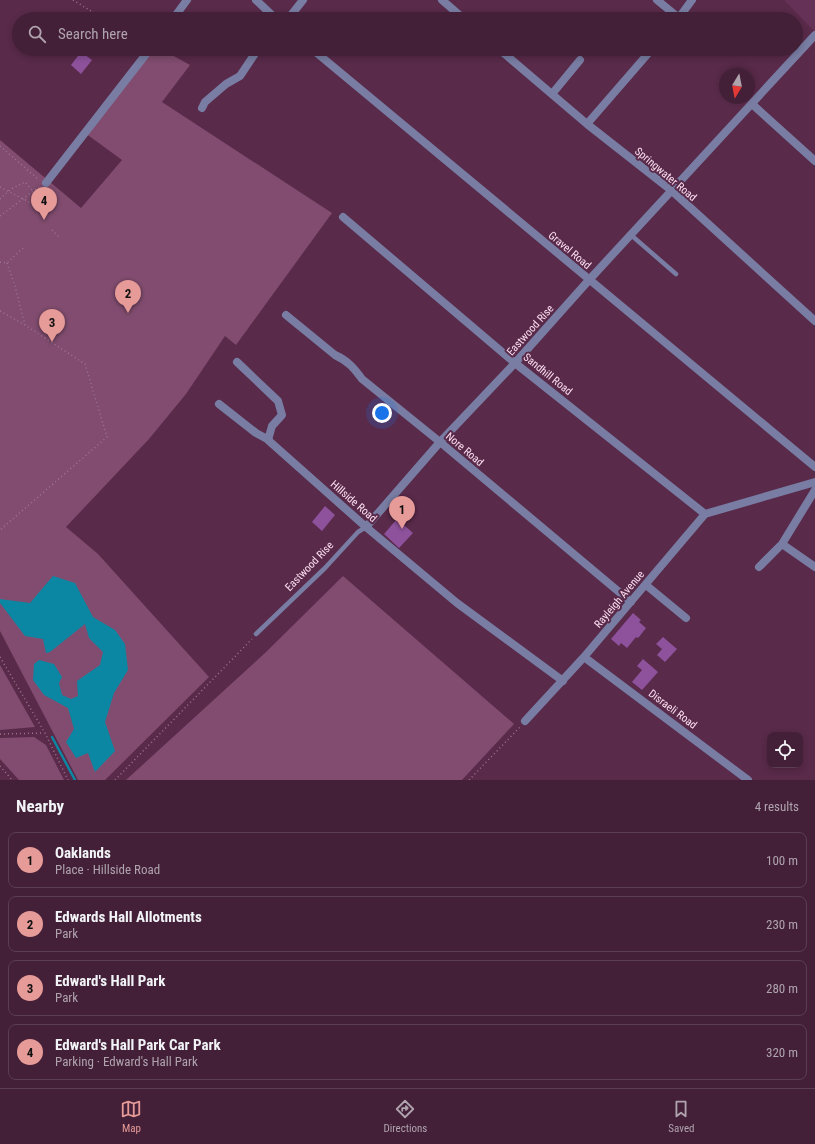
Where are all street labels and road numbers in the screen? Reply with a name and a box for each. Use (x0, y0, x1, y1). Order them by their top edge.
street label: Springwater Road (632, 145, 699, 204)
street label: Gravel Road (546, 229, 594, 272)
street label: Eastwood Rise (504, 302, 557, 358)
street label: Sandhill Road (521, 351, 575, 398)
street label: Nore Road (443, 430, 486, 469)
street label: Hillside Road (328, 478, 380, 525)
street label: Eastwood Rise (283, 539, 336, 594)
street label: Rayleigh Avenue (592, 568, 647, 631)
street label: Disraeli Road (646, 687, 699, 732)

